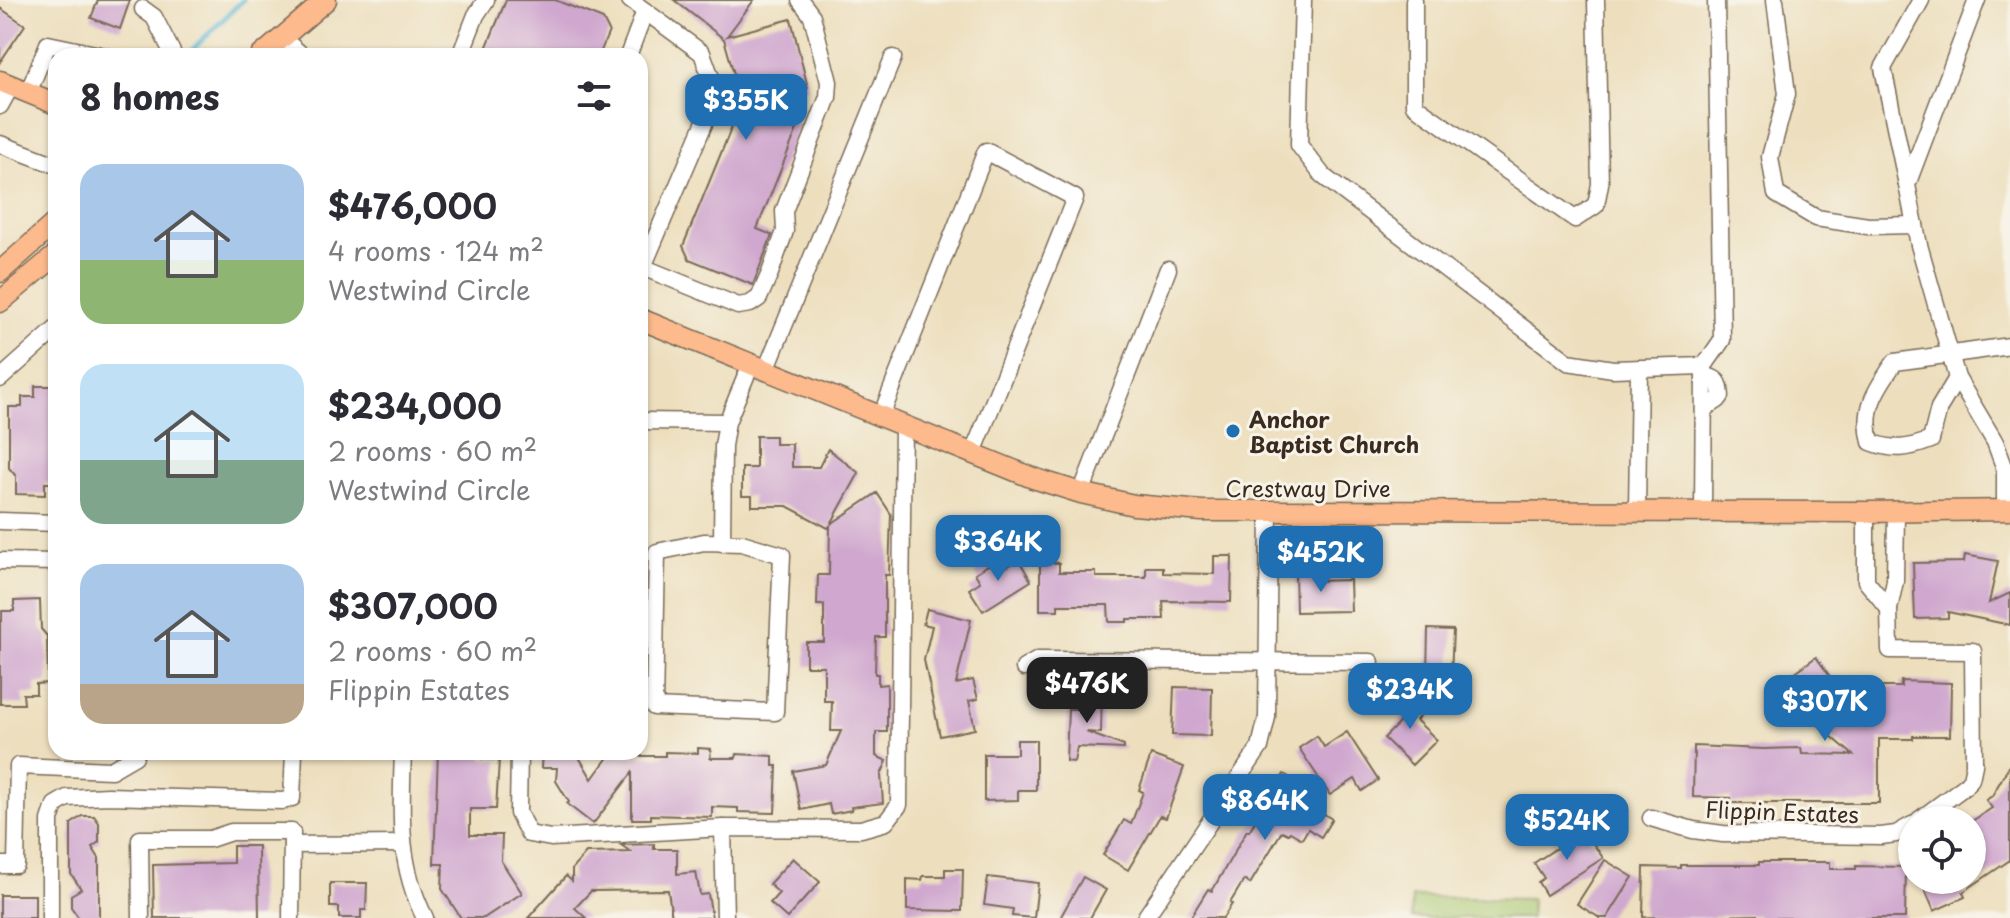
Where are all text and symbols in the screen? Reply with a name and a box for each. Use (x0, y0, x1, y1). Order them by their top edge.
text: 8 homes (80, 70, 220, 122)
icon: filters (572, 74, 616, 118)
pin: $355K (690, 74, 802, 142)
text: $355K (703, 80, 789, 119)
text: $476,000 (328, 179, 497, 231)
icon: home (144, 196, 240, 292)
text: 4 rooms · 124 m² (328, 231, 544, 270)
text: Westwind Circle (328, 270, 531, 309)
text: $234,000 (328, 379, 502, 431)
icon: home (144, 396, 240, 492)
place label: Anchor Baptist Church (1249, 402, 1419, 460)
marker: Anchor Baptist Church (1224, 422, 1242, 440)
text: 2 rooms · 60 m² (328, 431, 537, 470)
text: Westwind Circle (328, 470, 531, 509)
street label: Crestway Drive (1225, 471, 1391, 504)
pin: $364K (942, 515, 1054, 583)
text: $364K (954, 521, 1042, 560)
pin: $452K (1265, 526, 1377, 594)
text: $452K (1277, 532, 1365, 571)
text: $307,000 (328, 579, 498, 631)
icon: home (144, 596, 240, 692)
text: 2 rooms · 60 m² (328, 631, 537, 670)
pin: $476K (1031, 657, 1143, 725)
text: $476K (1045, 663, 1129, 702)
pin: $234K (1354, 663, 1466, 731)
text: $234K (1366, 669, 1454, 708)
text: Flippin Estates (328, 670, 510, 709)
pin: $307K (1769, 675, 1881, 743)
text: $307K (1782, 681, 1868, 720)
pin: $864K (1209, 774, 1321, 842)
text: $864K (1221, 780, 1309, 819)
street label: Flippin Estates (1705, 792, 1859, 830)
pin: $524K (1511, 794, 1623, 862)
text: $524K (1524, 800, 1610, 839)
map controls (1898, 806, 1986, 894)
button: locate (1898, 806, 1986, 894)

